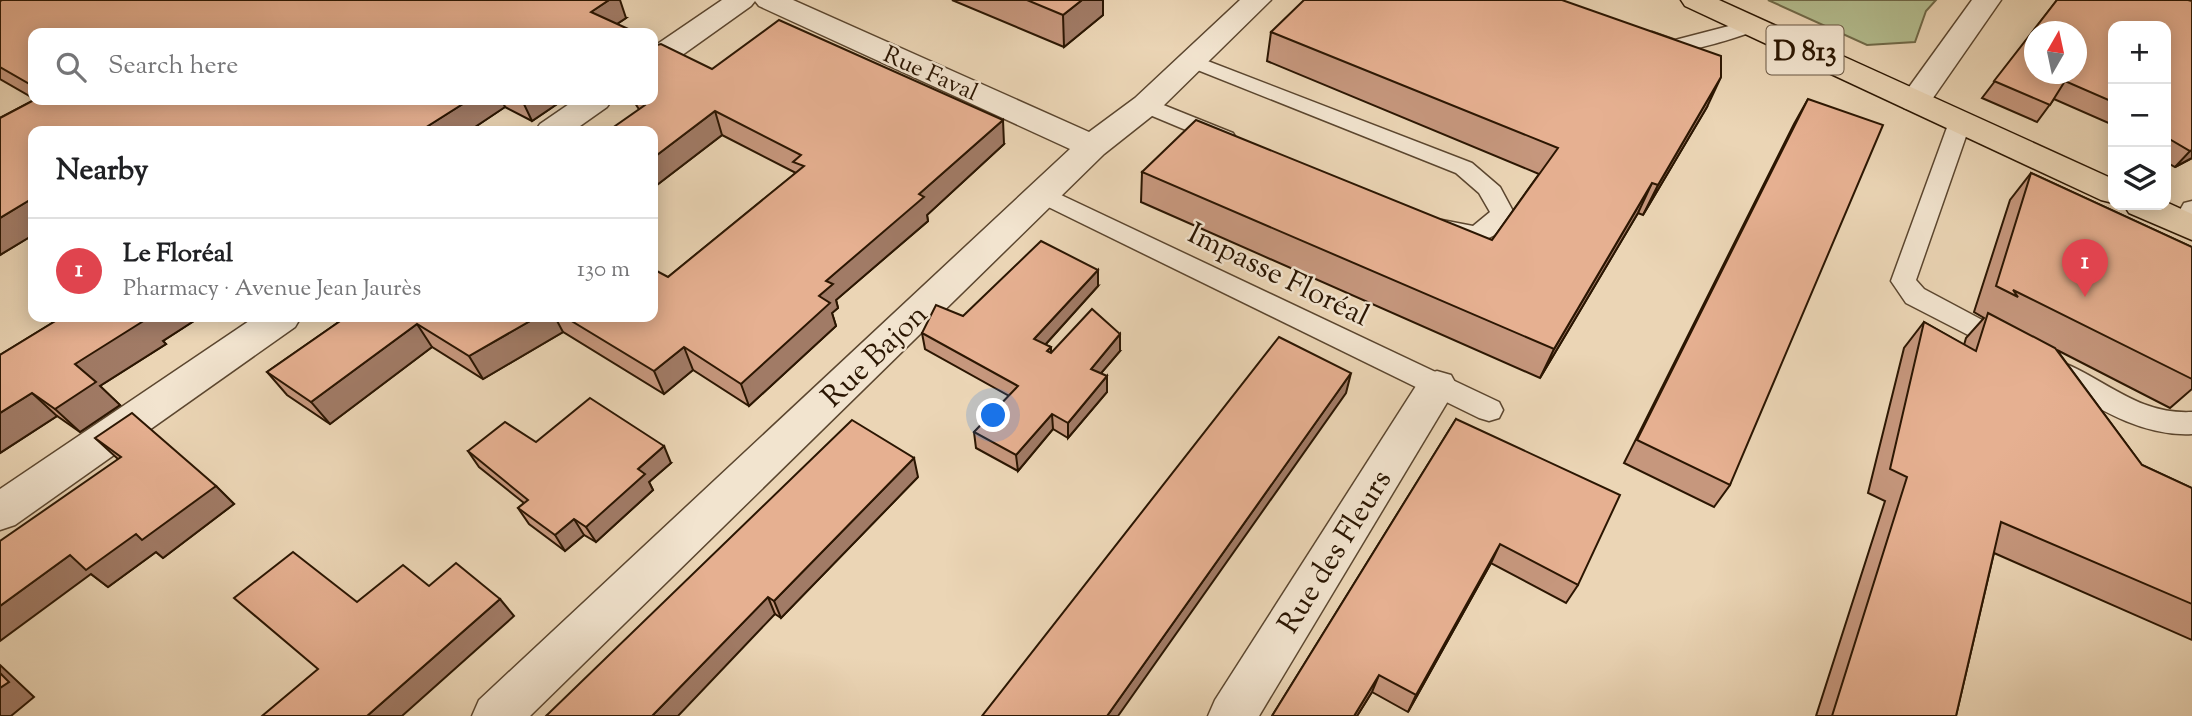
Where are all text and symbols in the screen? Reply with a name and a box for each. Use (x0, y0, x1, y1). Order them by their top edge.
north arrow (2024, 21, 2087, 84)
map controls (2108, 21, 2171, 210)
button: + (2108, 21, 2171, 84)
road number: D 813 (1766, 26, 1843, 74)
search box (28, 28, 658, 105)
street label: Rue Faval (877, 39, 983, 111)
icon: search (52, 48, 90, 86)
text: Search here (108, 48, 238, 85)
button: − (2108, 84, 2171, 147)
button: layers (2108, 147, 2171, 210)
text: Nearby (56, 150, 148, 193)
street label: Impasse Floréal (1180, 214, 1376, 339)
text: Le Floréal (123, 236, 233, 273)
pin: 1 (2062, 239, 2108, 297)
text: 1 (75, 254, 83, 287)
text: 130 m (577, 254, 630, 287)
text: Pharmacy · Avenue Jean Jaurès (123, 273, 421, 306)
street label: Rue Bajon (813, 295, 939, 419)
your location (976, 398, 1010, 432)
street label: Rue des Fleurs (1269, 462, 1404, 643)

